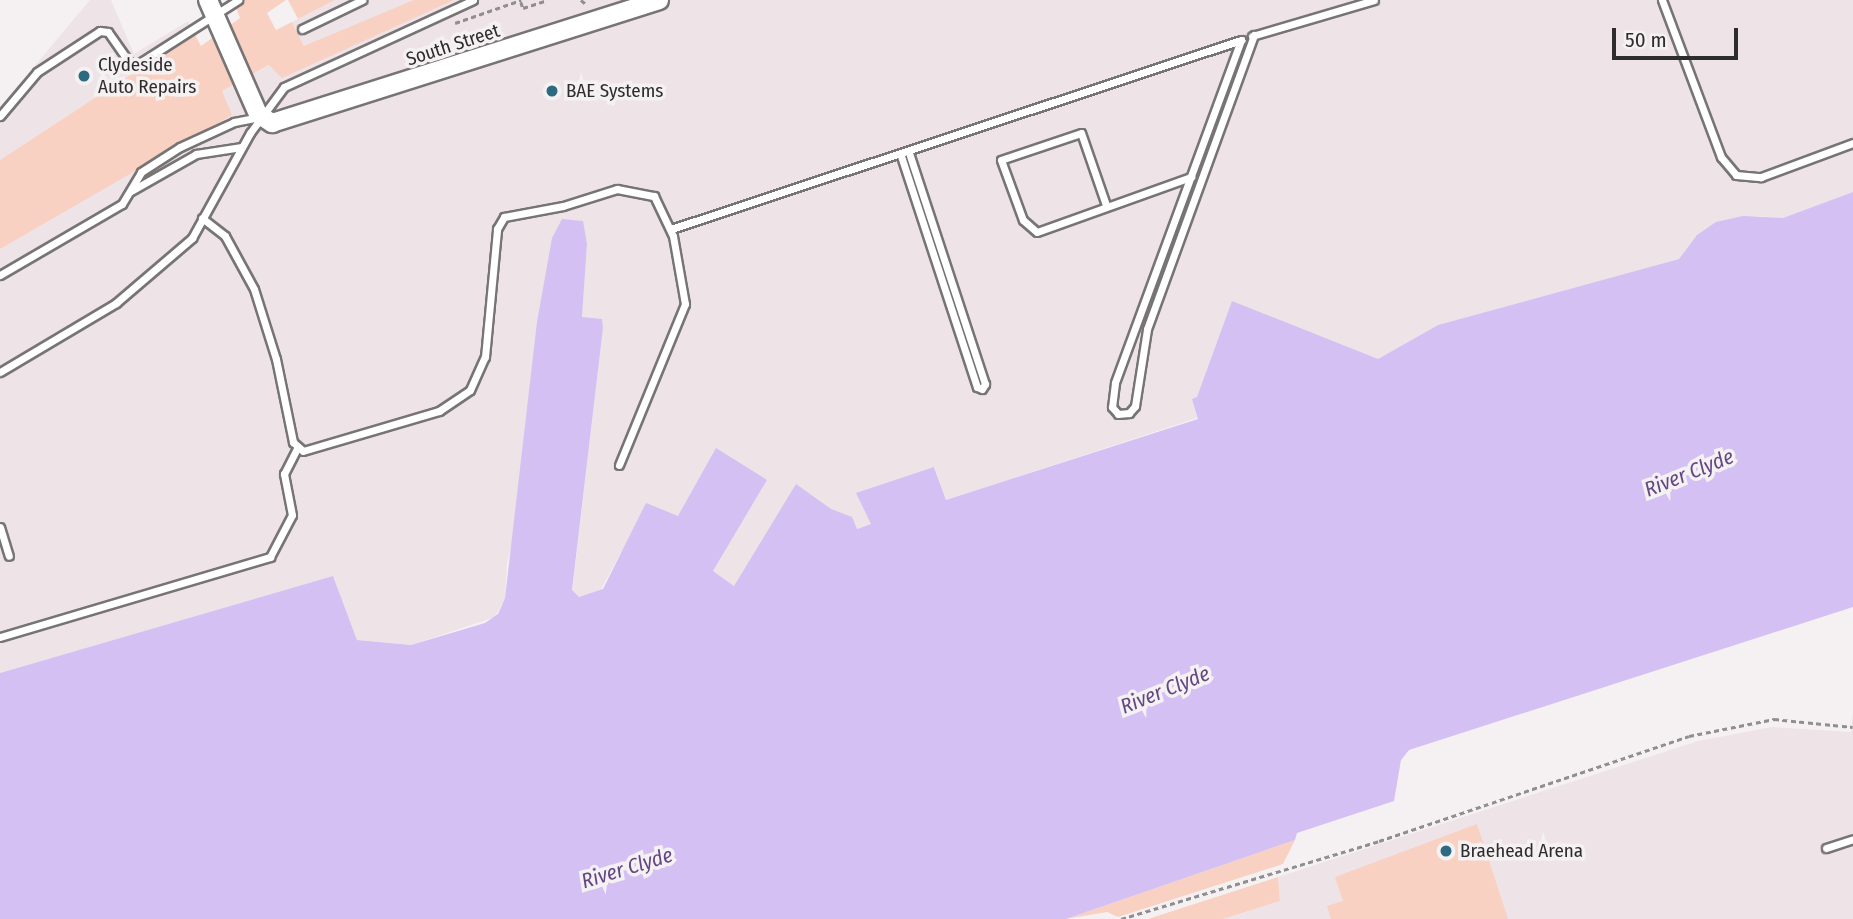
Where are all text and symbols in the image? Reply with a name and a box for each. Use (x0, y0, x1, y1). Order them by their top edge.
scale bar (1615, 14, 1741, 58)
street label: South Street (403, 19, 503, 71)
text: 50 m (1625, 27, 1667, 53)
place label: Clydeside Auto Repairs (98, 54, 196, 98)
marker: Clydeside Auto Repairs (76, 68, 92, 84)
place label: BAE Systems (566, 80, 663, 102)
marker: BAE Systems (544, 83, 560, 99)
water label: River Clyde (1641, 444, 1737, 502)
water label: River Clyde (1117, 661, 1213, 719)
place label: Braehead Arena (1460, 840, 1583, 862)
water label: River Clyde (578, 842, 676, 894)
marker: Braehead Arena (1438, 843, 1454, 859)

